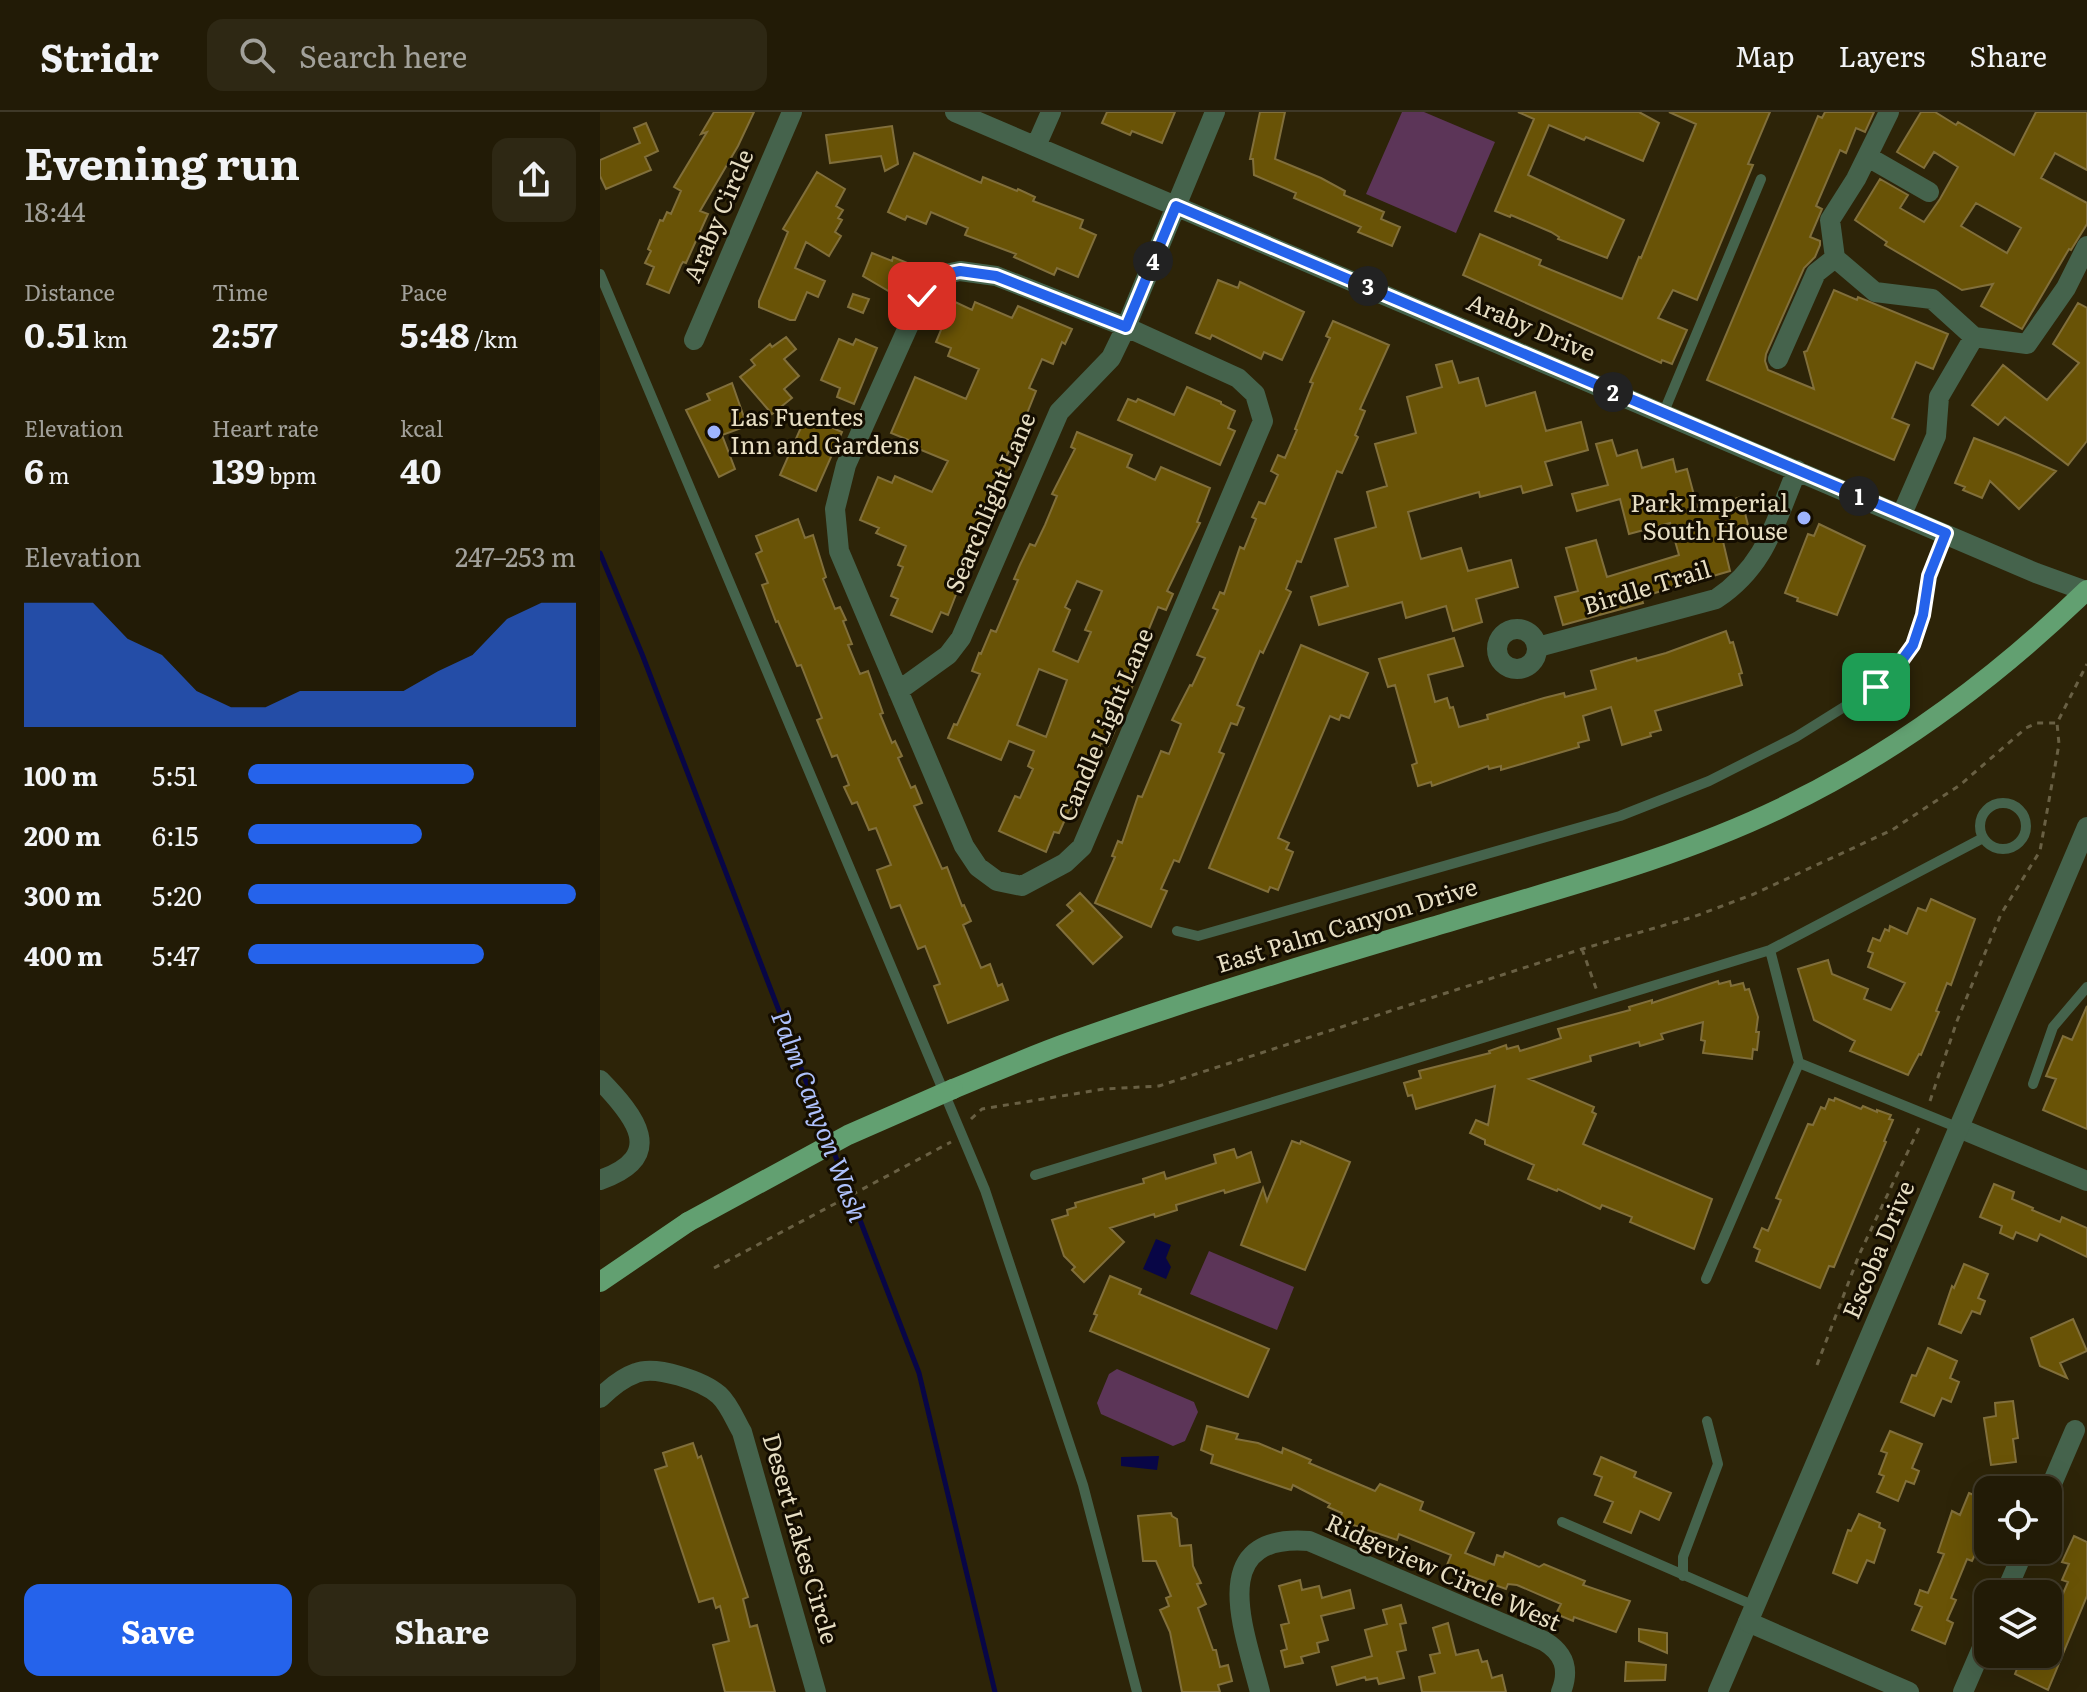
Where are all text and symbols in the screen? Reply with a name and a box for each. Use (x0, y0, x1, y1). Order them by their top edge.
search box (207, 19, 767, 91)
text: Stridr (40, 27, 159, 84)
icon: search (235, 33, 279, 77)
text: Search here (299, 33, 467, 77)
text: Map (1735, 34, 1794, 76)
text: Layers (1838, 34, 1925, 76)
text: Share (1969, 34, 2047, 76)
text: Evening run (24, 128, 300, 194)
button: share (492, 138, 576, 222)
street label: Araby Circle (673, 143, 760, 287)
text: 18:44 (24, 191, 86, 230)
pin: 4 (1133, 241, 1173, 281)
text: 4 (1146, 244, 1160, 277)
pin (888, 262, 956, 330)
pin: 3 (1348, 266, 1388, 306)
text: 3 (1362, 269, 1374, 302)
icon: check (900, 274, 944, 318)
text: Distance (24, 275, 115, 308)
text: Time (212, 275, 268, 308)
text: Pace (400, 275, 447, 308)
street label: Araby Drive (1462, 283, 1602, 368)
text: 0.51 (24, 308, 89, 358)
text: 2:57 (212, 308, 278, 358)
text: 5:48 (400, 308, 470, 358)
text: km (89, 322, 128, 355)
text: /km (470, 322, 518, 355)
pin: 2 (1593, 372, 1633, 412)
text: 2 (1607, 375, 1619, 408)
place label: Las Fuentes Inn and Gardens (730, 398, 919, 461)
street label: Searchlight Lane (935, 406, 1043, 598)
text: Elevation (24, 411, 123, 444)
text: Heart rate (212, 411, 319, 444)
text: kcal (400, 411, 443, 444)
marker: Las Fuentes Inn and Gardens (705, 423, 723, 441)
text: 6 (24, 444, 44, 494)
text: 139 (212, 444, 265, 494)
text: 40 (400, 444, 441, 494)
text: m (44, 458, 70, 491)
text: bpm (265, 458, 317, 491)
pin: 1 (1839, 476, 1879, 516)
text: 1 (1854, 479, 1864, 512)
place label: Park Imperial South House (1630, 484, 1788, 547)
marker: Park Imperial South House (1795, 509, 1813, 527)
text: Elevation (24, 536, 142, 575)
text: 247–253 m (455, 536, 576, 575)
street label: Birdle Trail (1578, 550, 1715, 622)
street label: Candle Light Lane (1047, 622, 1160, 826)
pin (1842, 653, 1910, 721)
icon: arrive (1854, 665, 1898, 709)
text: 100 m (24, 755, 98, 794)
text: 5:51 (152, 755, 198, 794)
text: 200 m (24, 815, 101, 854)
text: 6:15 (152, 815, 198, 854)
street label: East Palm Canyon Drive (1212, 867, 1481, 980)
text: 300 m (24, 875, 102, 914)
text: 5:20 (152, 875, 202, 914)
text: 400 m (24, 935, 103, 974)
text: 5:47 (152, 935, 200, 974)
water label: Palm Canyon Wash (763, 1003, 880, 1227)
street label: Escoba Drive (1832, 1175, 1921, 1323)
street label: Desert Lakes Circle (756, 1429, 849, 1648)
map controls (1974, 1476, 2062, 1668)
button: locate (1974, 1476, 2062, 1564)
street label: Ridgeview Circle West (1321, 1503, 1567, 1639)
button: layers (1974, 1580, 2062, 1668)
button: Save (24, 1584, 292, 1676)
button: Share (308, 1584, 576, 1676)

